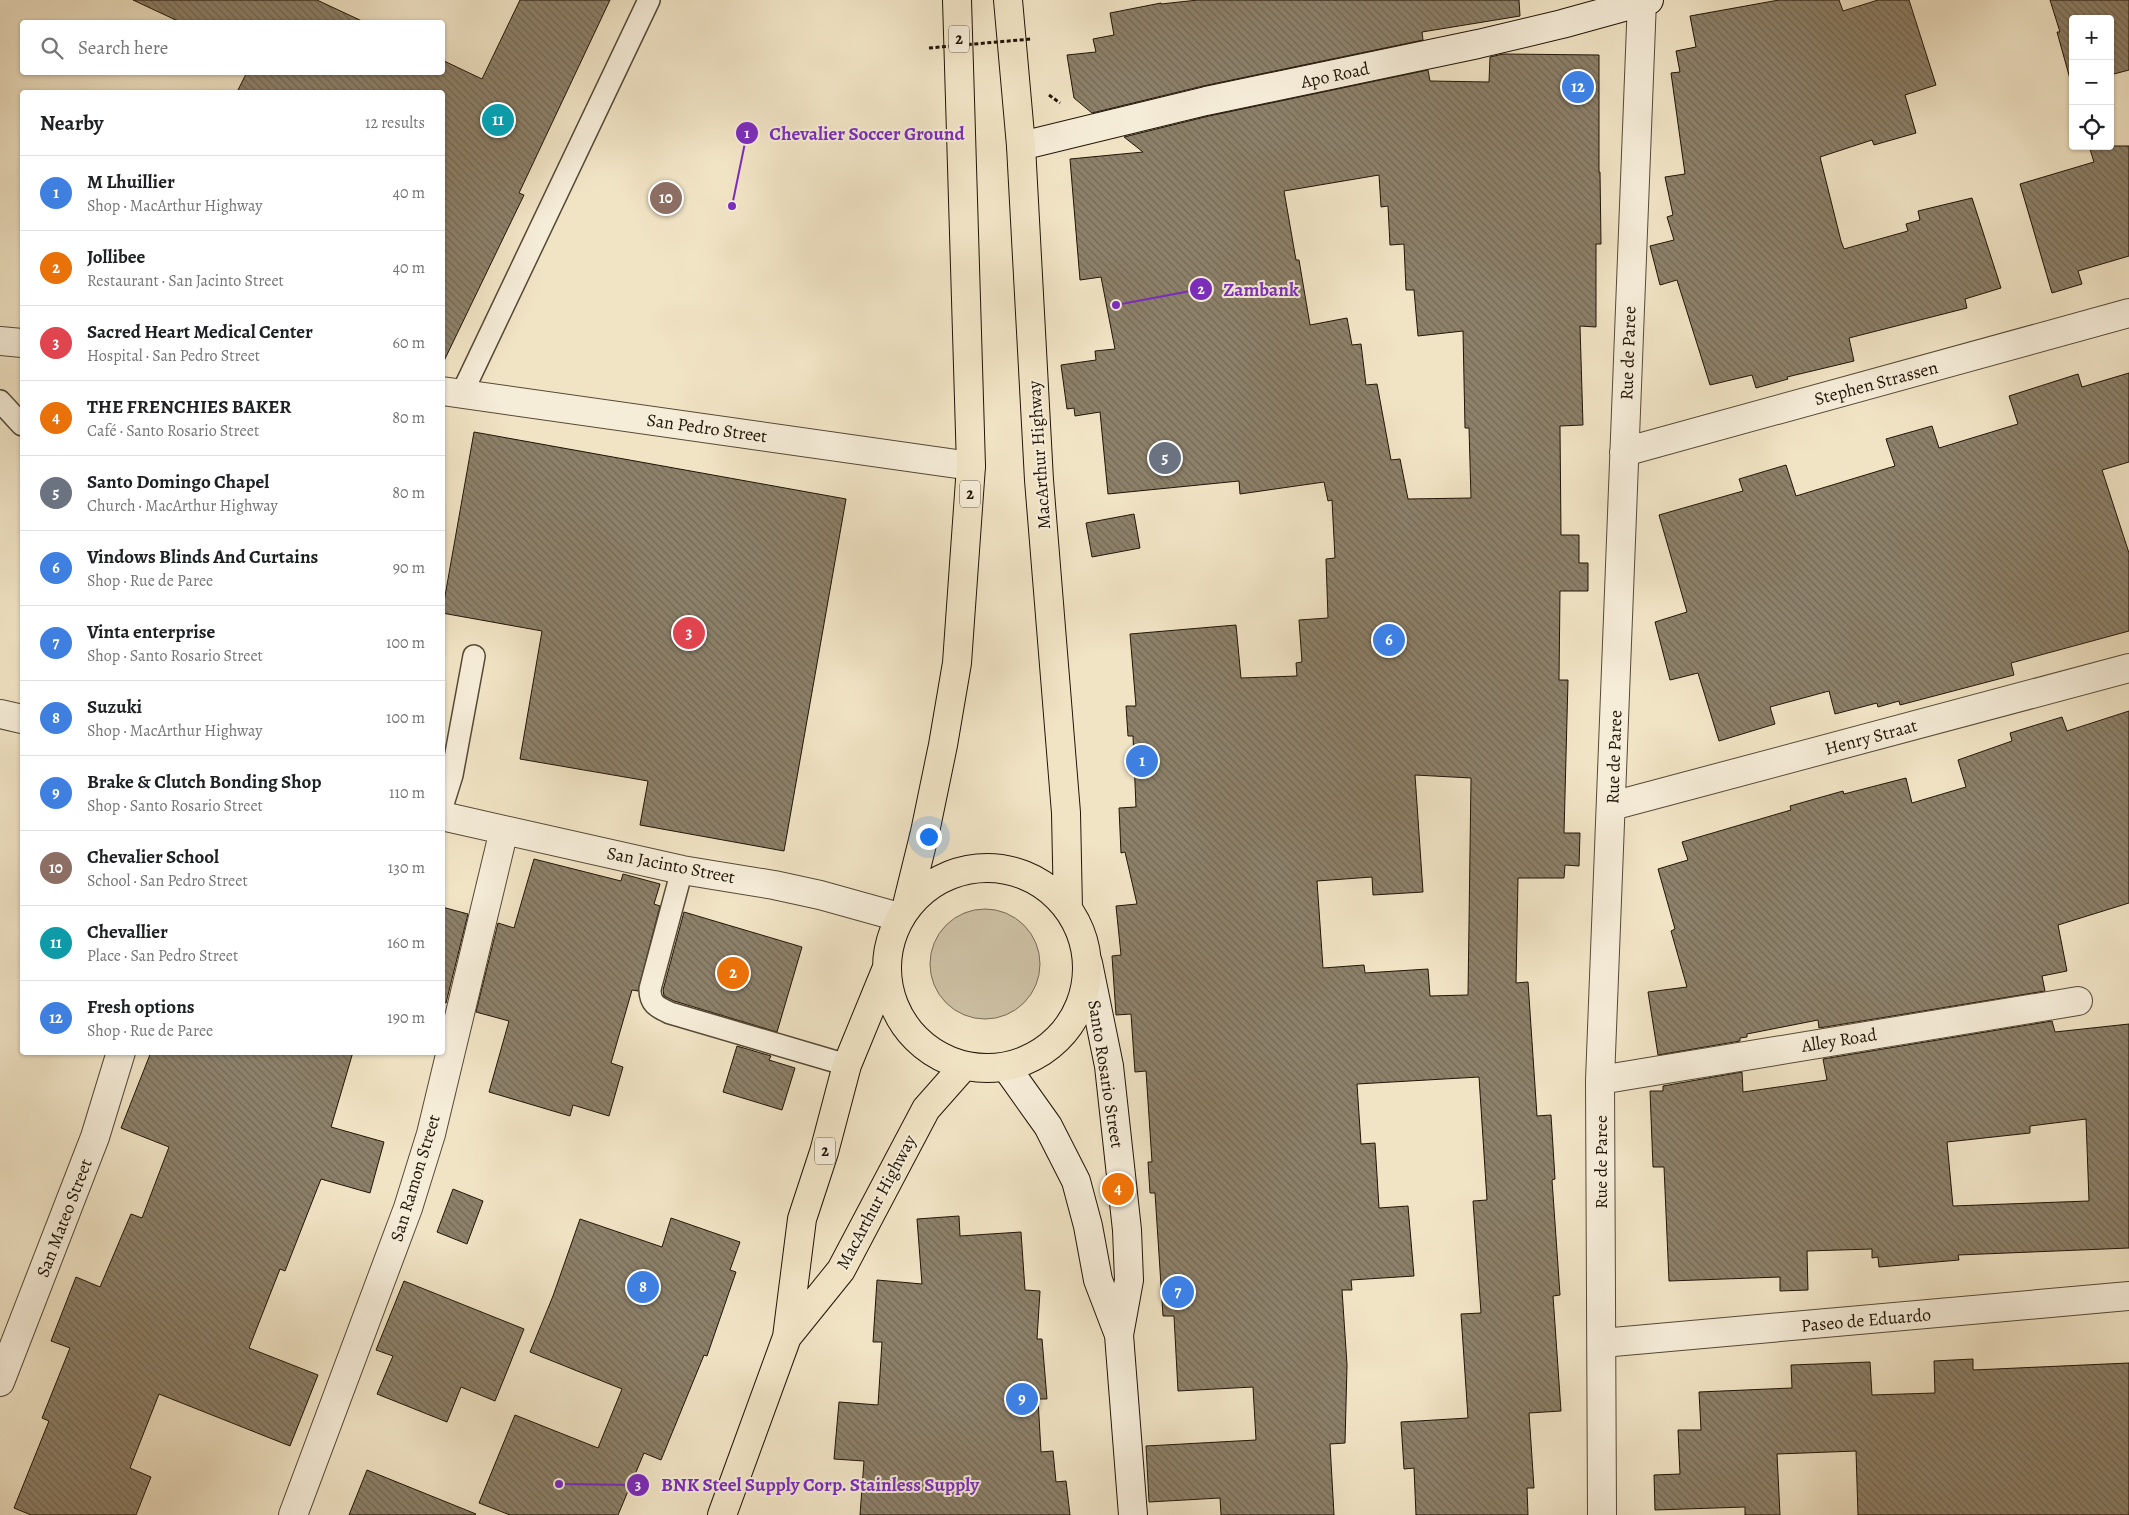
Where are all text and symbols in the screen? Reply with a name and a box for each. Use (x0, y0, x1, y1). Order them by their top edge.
map controls (2069, 15, 2114, 150)
button: + (2069, 15, 2114, 60)
search box (20, 20, 445, 75)
road number: 2 (949, 26, 969, 52)
icon: search (38, 34, 66, 62)
text: Search here (78, 35, 168, 61)
street label: Apo Road (1297, 56, 1372, 94)
button: − (2069, 60, 2114, 105)
pin: 12 (1562, 68, 1594, 106)
pin: 11 (482, 101, 514, 139)
button: locate (2069, 105, 2114, 150)
text: Nearby (40, 109, 103, 137)
text: 12 results (365, 112, 425, 134)
callout: Chevalier Soccer Ground (735, 116, 975, 150)
text: Chevalier Soccer Ground (769, 121, 965, 147)
text: 1 (744, 123, 750, 143)
text: M Lhuillier (87, 169, 175, 195)
pin: 10 (650, 179, 682, 217)
text: 1 (53, 182, 59, 204)
text: 40 m (393, 182, 425, 204)
text: Shop · MacArthur Highway (87, 195, 262, 217)
text: Jollibee (87, 244, 145, 270)
text: 2 (52, 257, 60, 279)
text: 40 m (393, 257, 425, 279)
text: Restaurant · San Jacinto Street (87, 270, 284, 292)
callout: Zambank (1188, 272, 1309, 306)
text: Zambank (1223, 277, 1299, 303)
text: 2 (1197, 279, 1205, 299)
street label: Rue de Paree (1614, 306, 1642, 400)
text: Sacred Heart Medical Center (87, 319, 313, 345)
text: 3 (53, 332, 59, 354)
text: 60 m (393, 332, 425, 354)
text: Hospital · San Pedro Street (87, 345, 260, 367)
street label: Stephen Strassen (1811, 355, 1941, 411)
street label: MacArthur Highway (1022, 379, 1056, 530)
text: THE FRENCHIES BAKER (87, 394, 292, 420)
text: 4 (52, 407, 60, 429)
text: 80 m (392, 407, 425, 429)
street label: San Pedro Street (645, 408, 769, 448)
text: Café · Santo Rosario Street (87, 420, 259, 442)
pin: 5 (1149, 439, 1181, 477)
text: Santo Domingo Chapel (87, 469, 269, 495)
road number: 2 (960, 480, 980, 508)
text: 5 (53, 482, 59, 504)
text: 80 m (392, 482, 425, 504)
text: Church · MacArthur Highway (87, 495, 278, 517)
text: Vindows Blinds And Curtains (87, 544, 318, 570)
text: 6 (52, 557, 60, 579)
text: 90 m (393, 557, 425, 579)
text: Shop · Rue de Paree (87, 570, 213, 592)
pin: 3 (673, 614, 705, 652)
text: Vinta enterprise (87, 619, 215, 645)
pin: 6 (1373, 621, 1405, 659)
text: 7 (53, 632, 59, 654)
text: 100 m (386, 632, 425, 654)
text: Shop · Santo Rosario Street (87, 645, 263, 667)
text: Suzuki (87, 694, 142, 720)
text: 8 (52, 707, 60, 729)
text: 100 m (386, 707, 425, 729)
street label: Rue de Paree (1600, 710, 1628, 804)
street label: Henry Straat (1822, 713, 1920, 761)
text: Shop · MacArthur Highway (87, 720, 262, 742)
pin: 1 (1126, 742, 1158, 780)
text: Brake & Clutch Bonding Shop (87, 769, 322, 795)
text: 9 (52, 782, 60, 804)
text: 110 m (389, 782, 425, 804)
text: Shop · Santo Rosario Street (87, 795, 263, 817)
your location (916, 824, 942, 850)
street label: San Jacinto Street (605, 841, 737, 889)
text: Chevalier School (87, 844, 219, 870)
text: 10 (49, 857, 63, 879)
text: 130 m (388, 857, 425, 879)
text: School · San Pedro Street (87, 870, 248, 892)
text: Chevallier (87, 919, 168, 945)
text: 11 (50, 932, 62, 954)
text: 160 m (387, 932, 425, 954)
text: Place · San Pedro Street (87, 945, 238, 967)
pin: 2 (717, 954, 749, 992)
text: Fresh options (87, 994, 195, 1020)
street label: Santo Rosario Street (1082, 998, 1130, 1150)
text: 12 (49, 1007, 63, 1029)
text: 190 m (387, 1007, 425, 1029)
text: Shop · Rue de Paree (87, 1020, 213, 1042)
street label: Alley Road (1799, 1022, 1879, 1058)
street label: San Ramon Street (384, 1111, 446, 1244)
street label: Rue de Paree (1589, 1115, 1613, 1209)
street label: MacArthur Highway (830, 1130, 922, 1273)
road number: 2 (815, 1138, 835, 1164)
street label: San Mateo Street (30, 1155, 98, 1281)
pin: 4 (1102, 1170, 1134, 1208)
pin: 8 (627, 1268, 659, 1306)
pin: 7 (1162, 1273, 1194, 1311)
street label: Paseo de Eduardo (1800, 1302, 1932, 1338)
pin: 9 (1006, 1380, 1038, 1418)
callout: BNK Steel Supply Corp. Stainless Supply (626, 1468, 989, 1502)
text: BNK Steel Supply Corp. Stainless Supply (661, 1472, 980, 1498)
text: 3 (635, 1475, 641, 1495)

